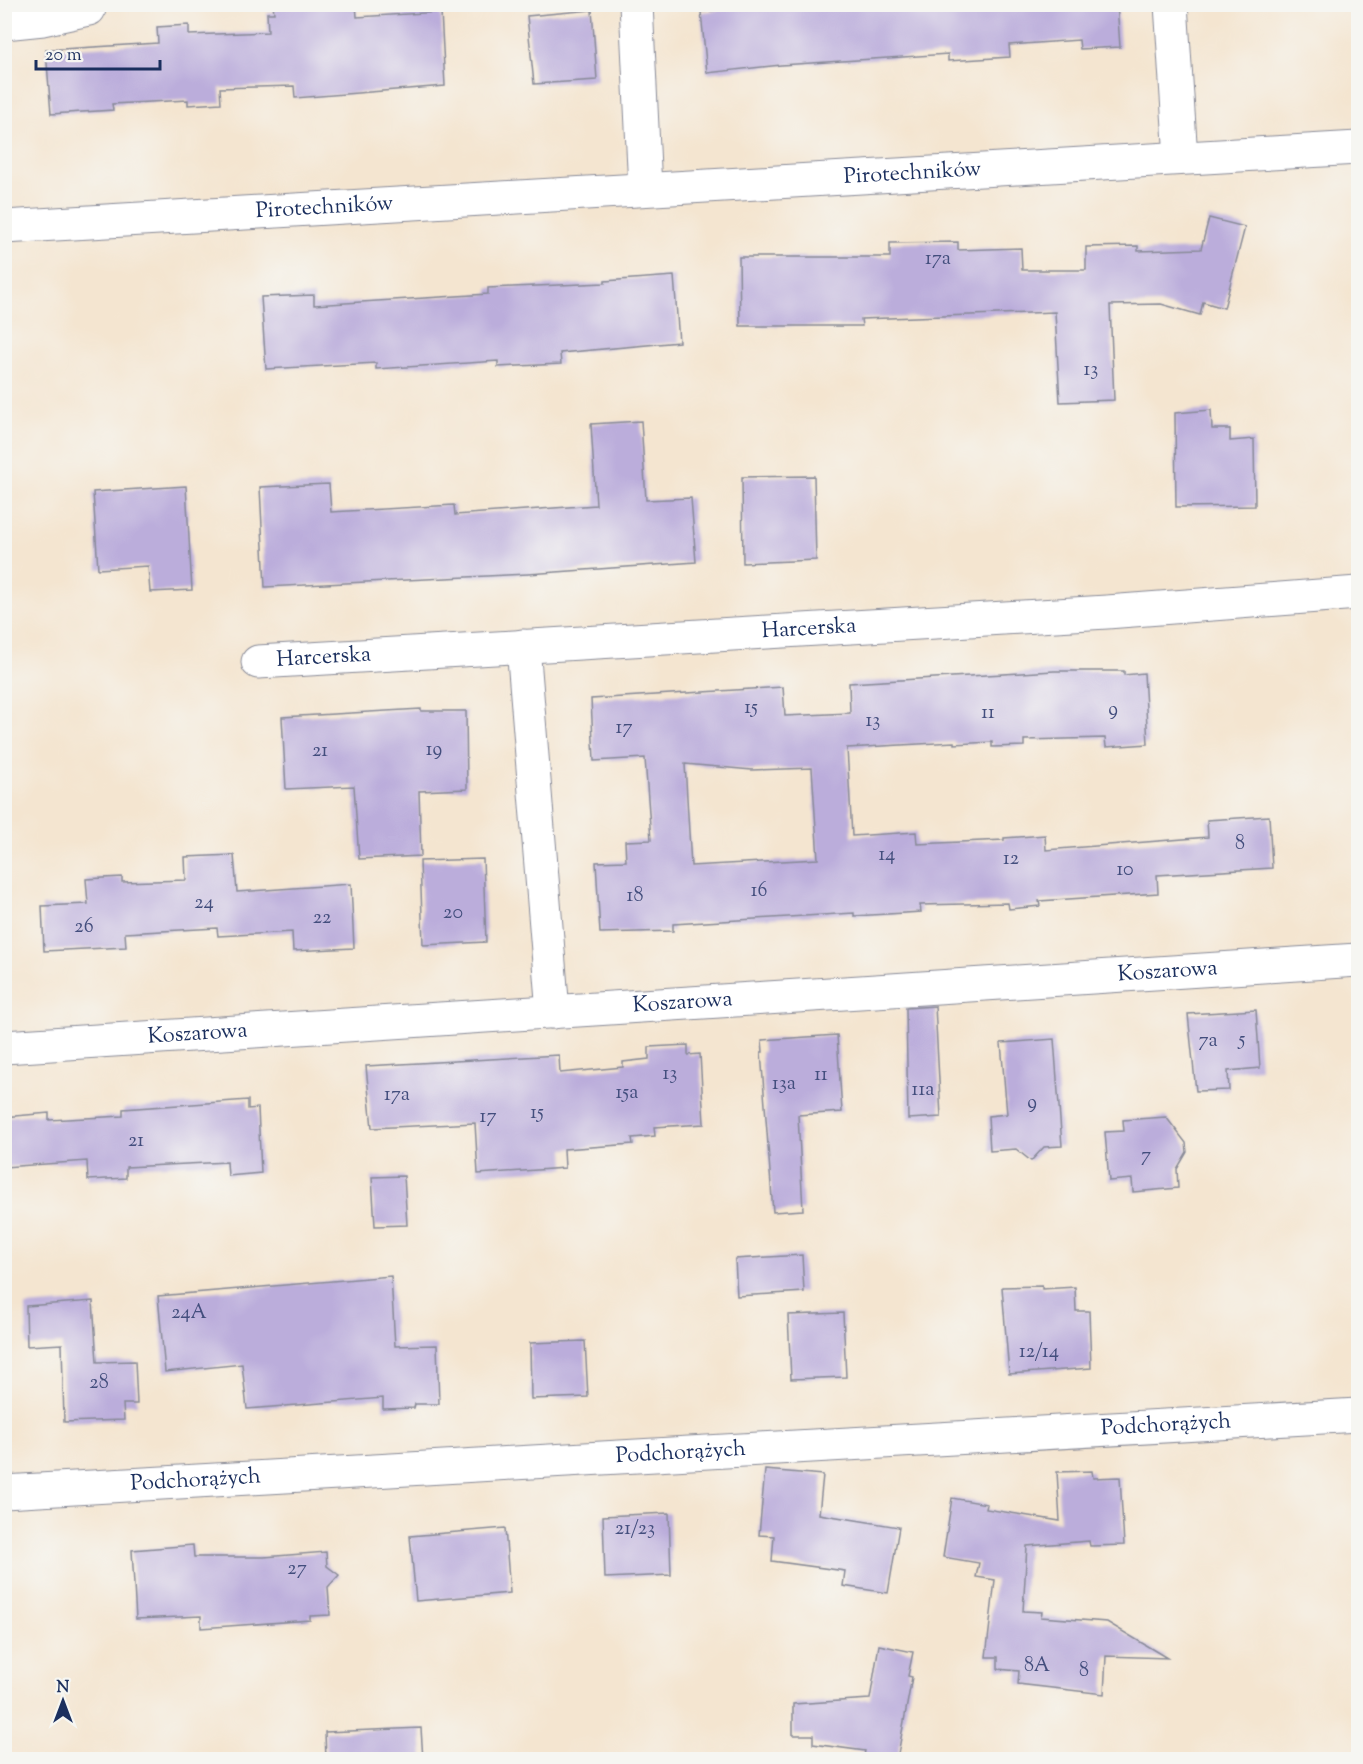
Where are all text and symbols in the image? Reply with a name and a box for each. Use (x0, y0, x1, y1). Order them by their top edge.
scale bar (36, 33, 160, 71)
text: 20 m (45, 43, 82, 69)
street label: Pirotechników (843, 154, 983, 194)
street label: Pirotechników (255, 188, 395, 228)
house number: 17a (925, 245, 951, 274)
house number: 13 (1084, 356, 1098, 385)
street label: Harcerska (761, 611, 857, 648)
street label: Harcerska (276, 639, 372, 677)
house number: 15 (744, 694, 758, 723)
house number: 9 (1108, 696, 1118, 725)
house number: 11 (981, 699, 995, 728)
house number: 13 (866, 707, 880, 736)
house number: 17 (616, 714, 632, 743)
house number: 19 (426, 736, 442, 765)
house number: 21 (312, 737, 328, 766)
house number: 8 (1235, 830, 1245, 859)
house number: 14 (879, 841, 895, 870)
house number: 12 (1003, 845, 1019, 874)
house number: 10 (1116, 856, 1134, 885)
house number: 16 (751, 877, 767, 906)
house number: 18 (627, 882, 643, 911)
house number: 24 (194, 889, 214, 918)
house number: 20 (443, 899, 463, 928)
house number: 22 (313, 904, 331, 933)
house number: 26 (74, 913, 94, 942)
street label: Koszarowa (1117, 953, 1219, 991)
street label: Koszarowa (632, 984, 734, 1023)
street label: Koszarowa (147, 1015, 249, 1054)
house number: 5 (1238, 1026, 1246, 1055)
house number: 7a (1198, 1027, 1218, 1056)
house number: 13 (663, 1060, 677, 1089)
house number: 11 (814, 1061, 828, 1090)
house number: 13a (772, 1070, 796, 1099)
house number: 11a (912, 1076, 934, 1105)
house number: 15a (616, 1079, 638, 1108)
house number: 17a (384, 1081, 410, 1110)
house number: 9 (1027, 1089, 1037, 1118)
house number: 15 (530, 1099, 544, 1128)
house number: 17 (480, 1103, 496, 1132)
house number: 21 (128, 1127, 144, 1156)
house number: 7 (1141, 1142, 1151, 1171)
house number: 24A (171, 1299, 207, 1328)
house number: 12/14 (1019, 1338, 1059, 1367)
house number: 28 (89, 1369, 109, 1398)
street label: Podchorążych (1100, 1406, 1232, 1446)
street label: Podchorążych (615, 1434, 747, 1473)
street label: Podchorążych (130, 1461, 262, 1501)
house number: 21/23 (615, 1515, 655, 1544)
house number: 27 (287, 1555, 307, 1584)
house number: 8A (1024, 1652, 1050, 1681)
house number: 8 (1079, 1657, 1089, 1686)
north arrow (33, 1671, 93, 1731)
text: N (57, 1677, 70, 1700)

